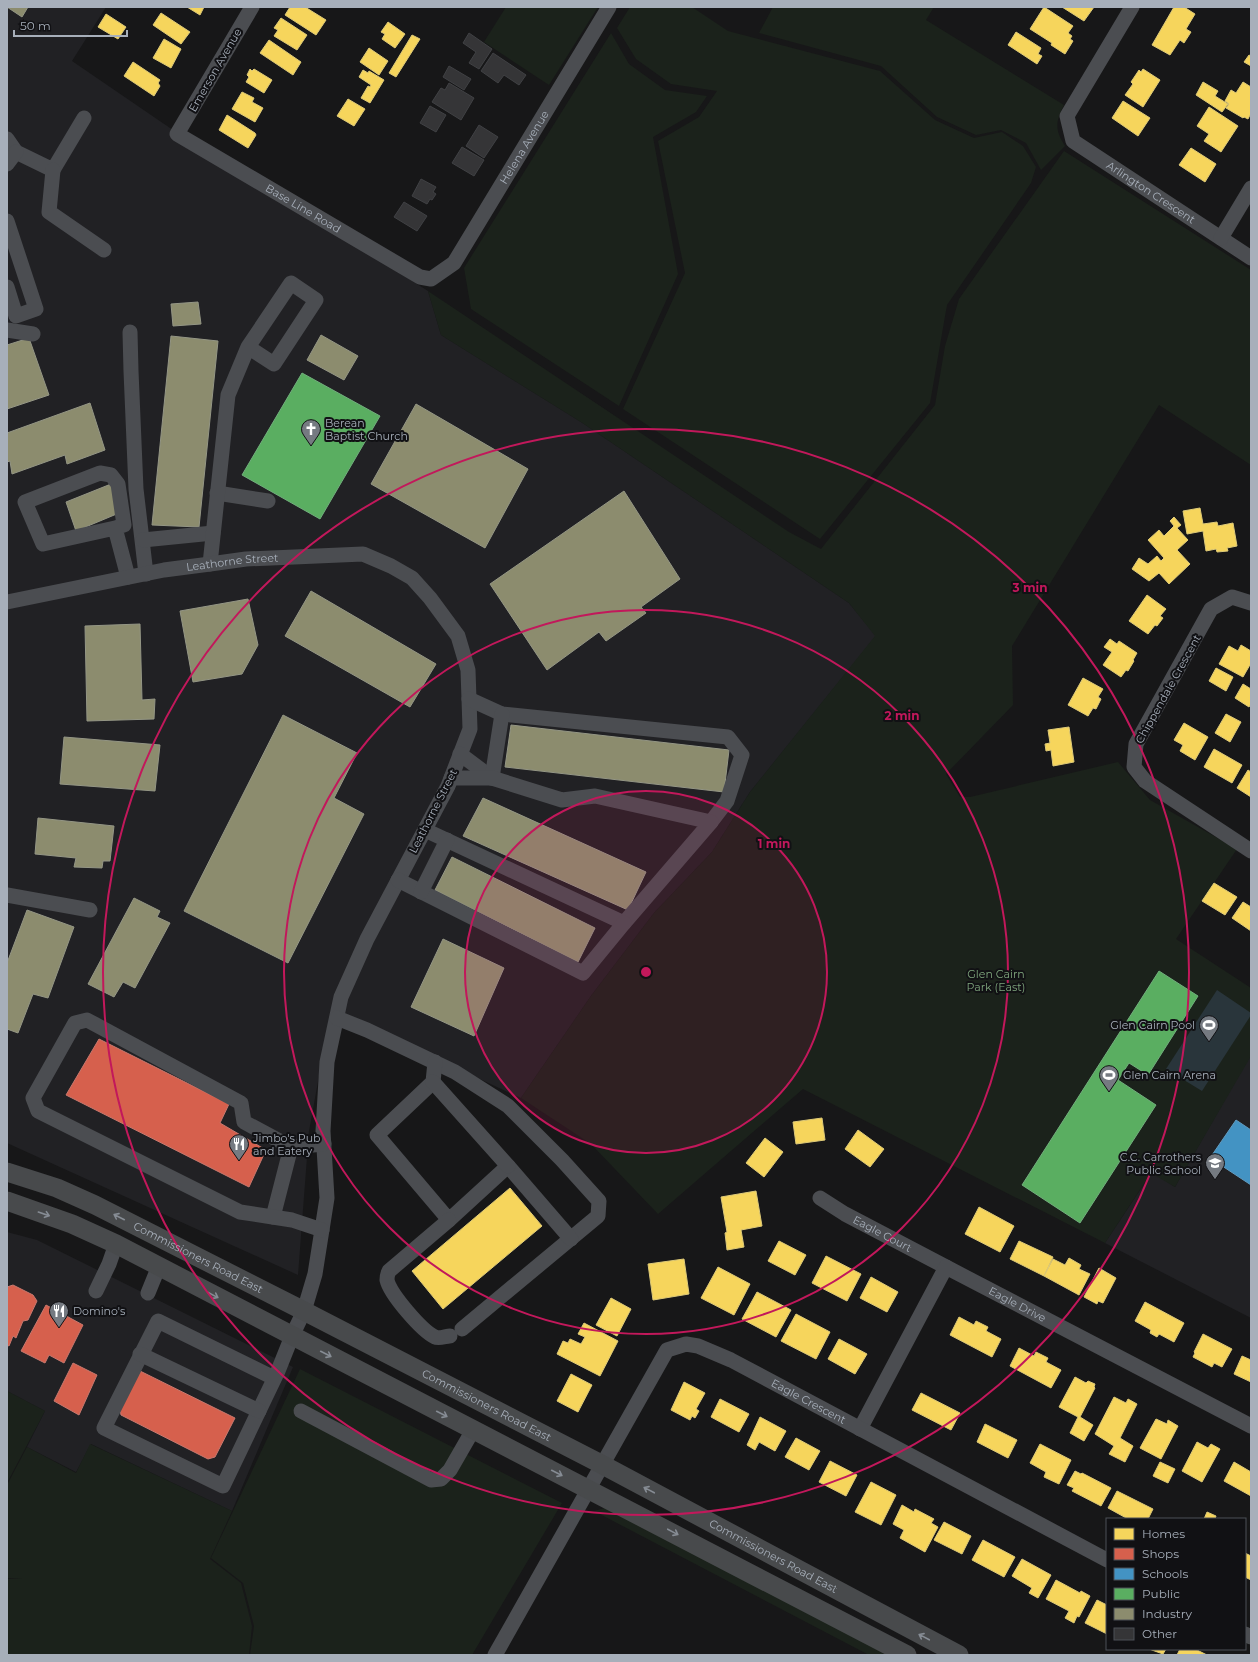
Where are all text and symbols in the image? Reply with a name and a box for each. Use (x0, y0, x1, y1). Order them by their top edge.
scale bar (14, 12, 127, 38)
text: 50 m (20, 18, 51, 33)
street label: Emerson Avenue (185, 25, 245, 114)
street label: Helena Avenue (496, 108, 552, 187)
street label: Arlington Crescent (1104, 158, 1199, 227)
street label: Base Line Road (263, 181, 343, 236)
place label: Berean Baptist Church (325, 416, 408, 443)
church icon: Berean Baptist Church (300, 418, 322, 446)
street label: Leathorne Street (185, 551, 279, 574)
text: 3 min (1012, 580, 1048, 595)
street label: Chippendale Crescent (1132, 632, 1204, 746)
text: 2 min (885, 708, 919, 723)
street label: Leathorne Street (406, 766, 461, 855)
text: 1 min (758, 836, 790, 851)
centre of rings (639, 965, 653, 979)
park label: Glen Cairn Park (East) (967, 967, 1025, 994)
sports icon: Glen Cairn Pool (1198, 1014, 1220, 1042)
place label: Glen Cairn Pool (1110, 1018, 1195, 1032)
sports icon: Glen Cairn Arena (1098, 1064, 1120, 1092)
place label: Glen Cairn Arena (1123, 1068, 1216, 1082)
place label: Jimbo's Pub and Eatery (252, 1131, 321, 1158)
restaurant icon: Jimbo's Pub and Eatery (228, 1133, 250, 1161)
place label: C.C. Carrothers Public School (1120, 1150, 1202, 1177)
school or university icon: C.C. Carrothers Public School (1204, 1152, 1226, 1180)
one-way arrow (37, 1211, 49, 1219)
street label: Eagle Court (851, 1212, 915, 1255)
one-way arrow (113, 1213, 125, 1220)
street label: Commissioners Road East (131, 1219, 266, 1296)
street label: Eagle Drive (986, 1284, 1049, 1325)
one-way arrow (207, 1291, 219, 1299)
restaurant icon: Domino's (48, 1300, 70, 1328)
place label: Domino's (73, 1304, 126, 1318)
one-way arrow (320, 1351, 332, 1358)
street label: Commissioners Road East (420, 1366, 554, 1444)
street label: Eagle Crescent (769, 1376, 849, 1427)
one-way arrow (435, 1410, 447, 1418)
one-way arrow (551, 1469, 563, 1477)
one-way arrow (643, 1486, 655, 1493)
street label: Commissioners Road East (707, 1516, 840, 1596)
legend (1106, 1518, 1246, 1650)
text: Homes (1142, 1526, 1185, 1541)
one-way arrow (667, 1529, 679, 1537)
text: Shops (1142, 1546, 1179, 1561)
text: Schools (1142, 1566, 1188, 1581)
text: Public (1142, 1586, 1180, 1601)
text: Industry (1142, 1606, 1192, 1621)
text: Other (1142, 1626, 1177, 1641)
one-way arrow (918, 1633, 930, 1640)

